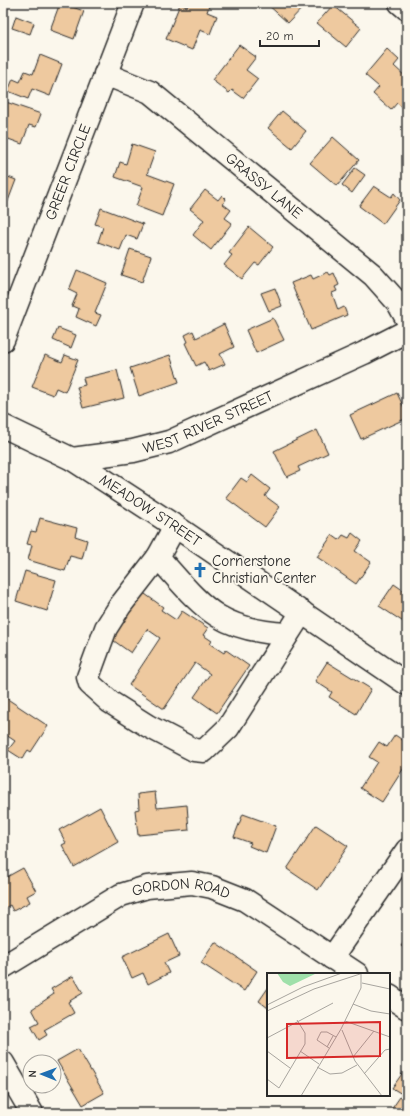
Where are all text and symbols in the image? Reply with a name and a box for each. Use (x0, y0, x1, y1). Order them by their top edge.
scale bar (260, 22, 319, 48)
text: 20 m (266, 29, 294, 43)
street label: GREER CIRCLE (41, 121, 94, 223)
street label: GRASSY LANE (222, 149, 306, 222)
street label: WEST RIVER STREET (141, 387, 276, 457)
street label: MEADOW STREET (96, 470, 205, 550)
place label: Cornerstone Christian Center (212, 552, 316, 587)
church icon: Cornerstone Christian Center (191, 561, 209, 579)
street label: GORDON ROAD (130, 874, 233, 902)
inset map (267, 973, 390, 1096)
north arrow (22, 1054, 62, 1094)
text: N (26, 1070, 39, 1078)

